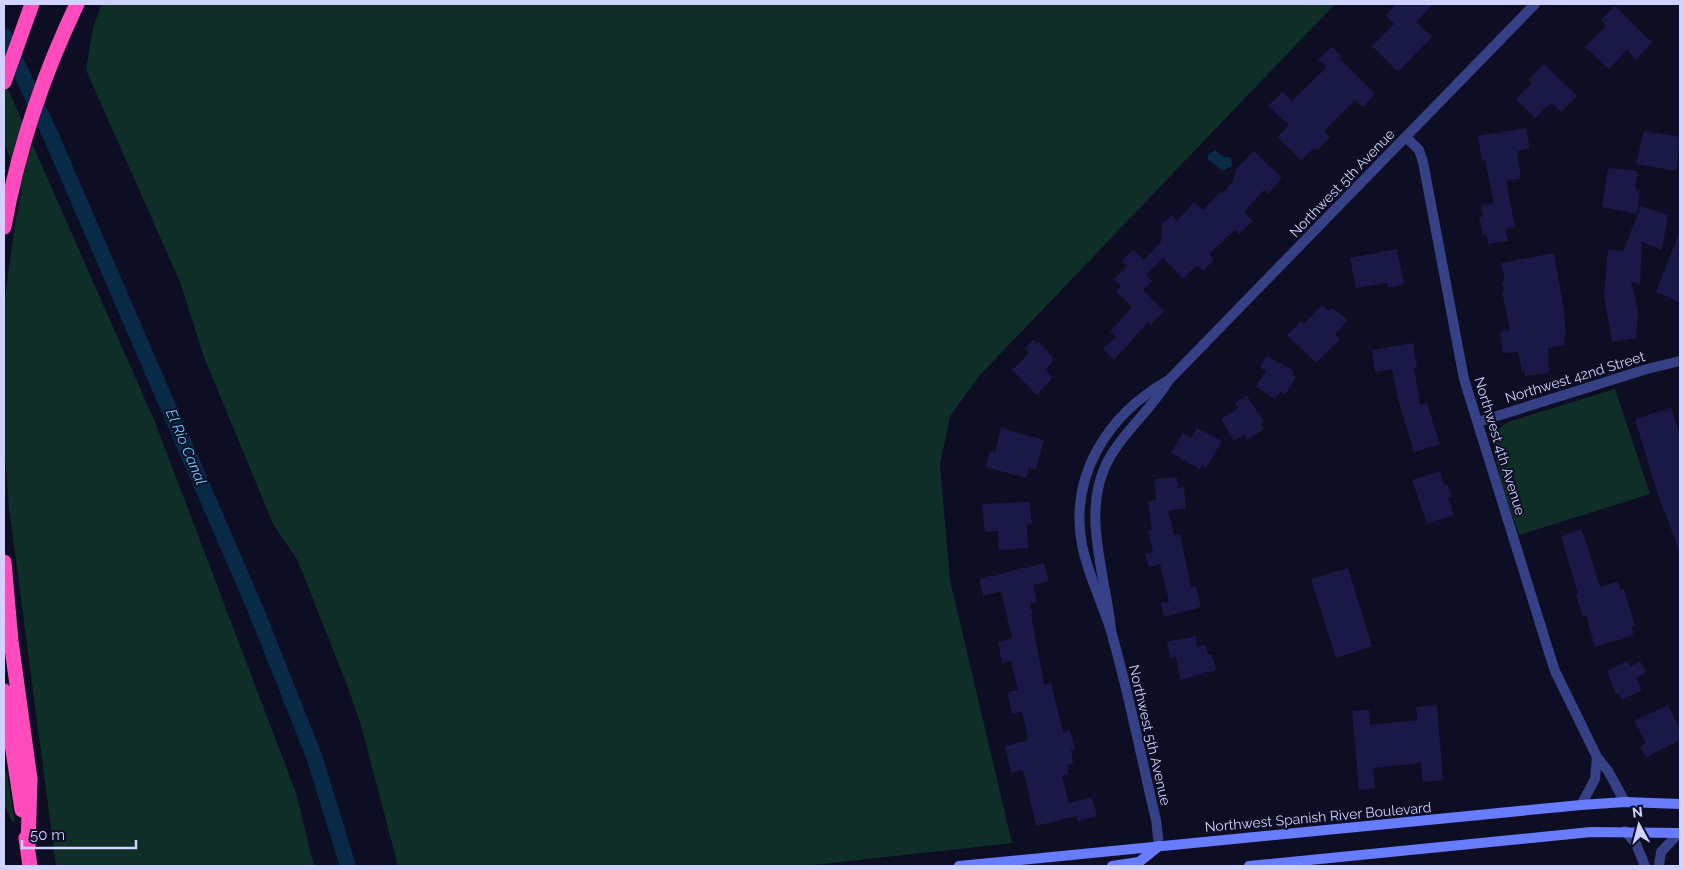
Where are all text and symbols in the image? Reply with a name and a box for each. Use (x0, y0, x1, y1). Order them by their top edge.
street label: Northwest 5th Avenue (1286, 126, 1398, 240)
street label: Northwest 42nd Street (1503, 348, 1647, 406)
street label: Northwest 4th Avenue (1471, 375, 1529, 517)
water label: El Rio Canal (162, 406, 210, 488)
street label: Northwest 5th Avenue (1126, 663, 1174, 807)
street label: Northwest Spanish River Boulevard (1204, 799, 1432, 835)
north arrow (1614, 800, 1664, 850)
text: N (1631, 804, 1644, 821)
scale bar (22, 818, 136, 850)
text: 50 m (30, 826, 65, 844)

